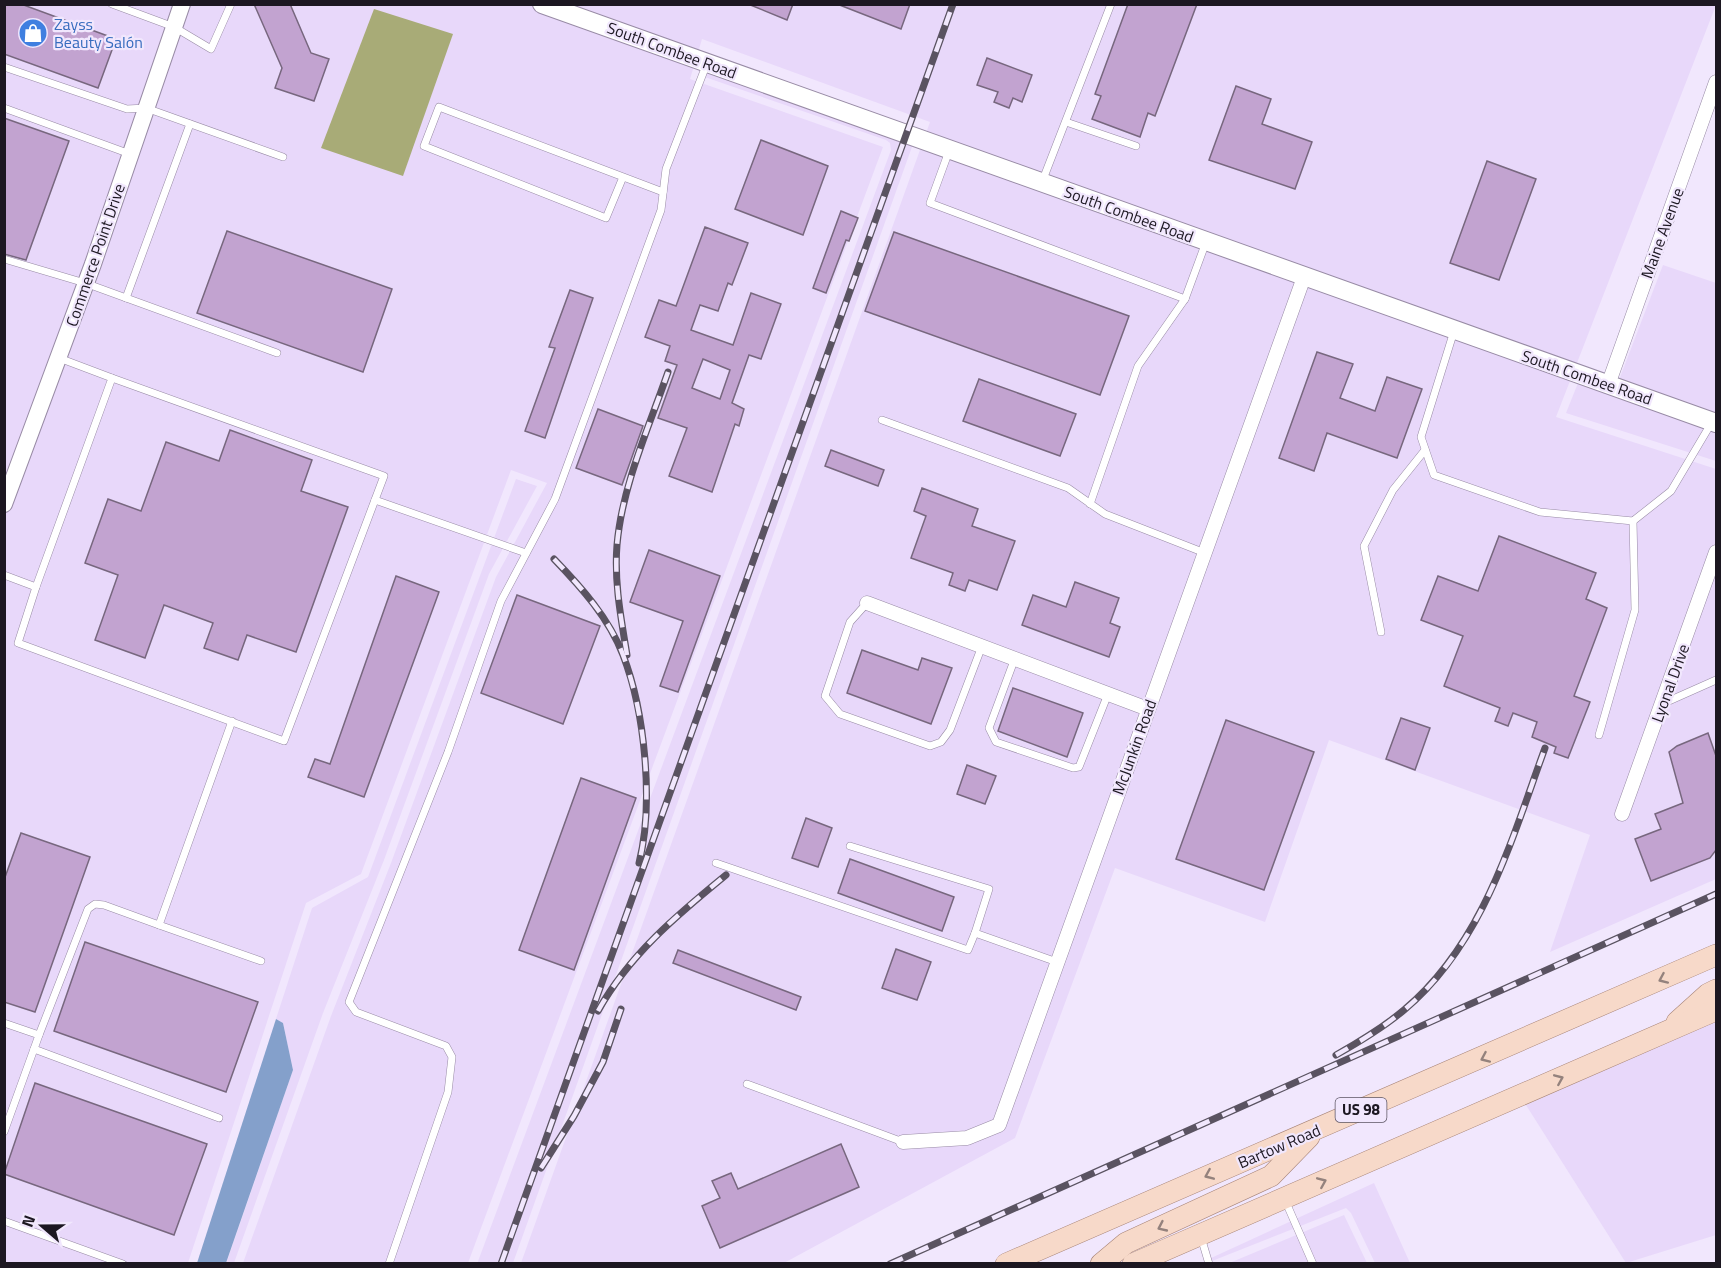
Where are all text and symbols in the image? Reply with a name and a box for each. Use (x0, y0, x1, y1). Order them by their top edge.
place label: Zayss Beauty Salón (54, 12, 143, 54)
street label: South Combee Road (604, 15, 740, 85)
shop icon: Zayss Beauty Salón (17, 17, 49, 49)
street label: South Combee Road (1061, 179, 1197, 249)
street label: Commerce Point Drive (59, 180, 131, 330)
street label: Maine Avenue (1634, 184, 1690, 282)
street label: South Combee Road (1519, 343, 1655, 411)
street label: Lyonal Drive (1645, 640, 1695, 726)
street label: McJunkin Road (1106, 696, 1162, 798)
one-way arrow (1659, 972, 1670, 984)
one-way arrow (1480, 1051, 1491, 1063)
one-way arrow (1552, 1074, 1563, 1086)
road number: US 98 (1336, 1098, 1386, 1122)
street label: Bartow Road (1234, 1118, 1324, 1174)
one-way arrow (1204, 1168, 1215, 1180)
one-way arrow (1315, 1177, 1326, 1189)
north arrow (12, 1196, 72, 1256)
text: N (15, 1212, 41, 1230)
one-way arrow (1157, 1220, 1168, 1232)

